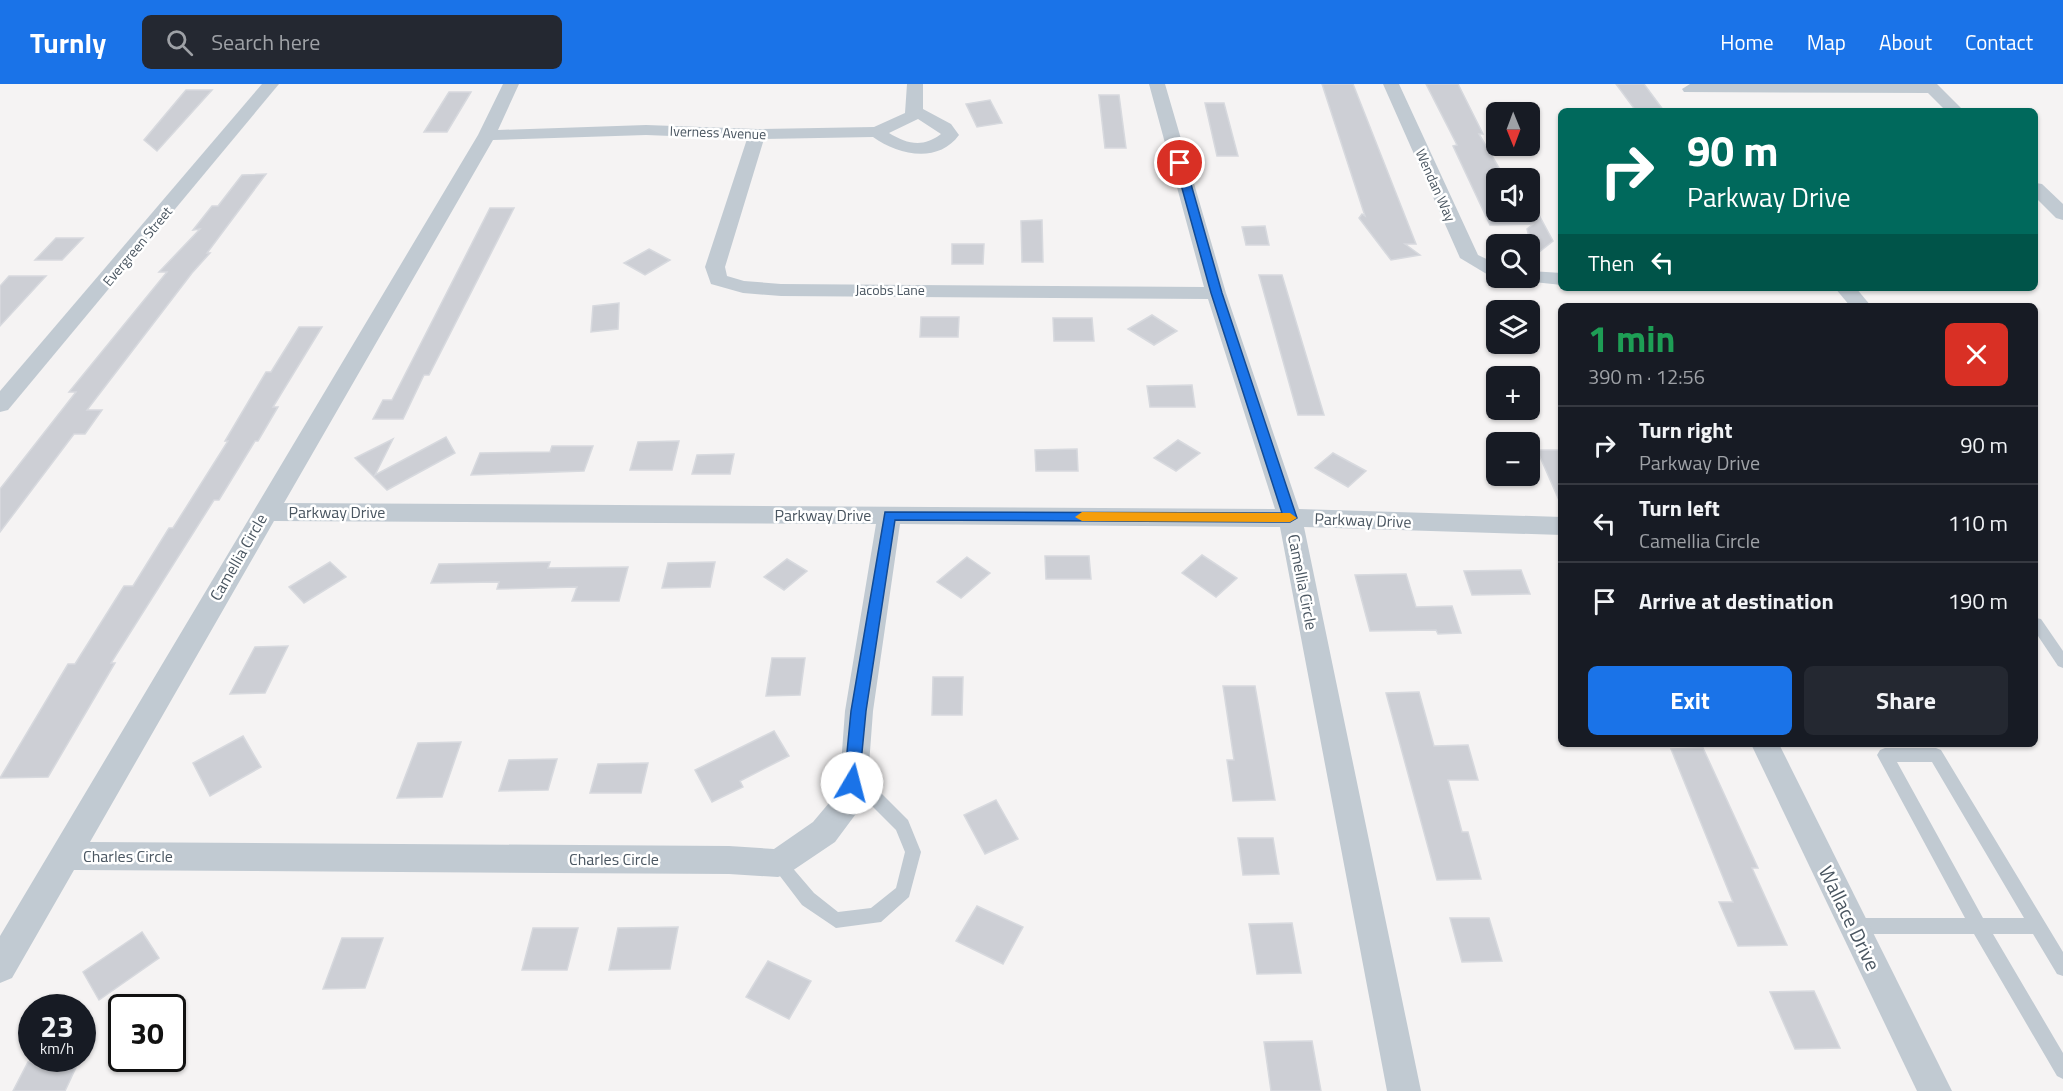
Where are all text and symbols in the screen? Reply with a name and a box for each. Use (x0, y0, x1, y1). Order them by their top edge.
search box (142, 15, 562, 69)
text: Turnly (30, 21, 106, 64)
text: Search here (211, 25, 320, 59)
icon: search (163, 26, 196, 59)
text: Home (1720, 26, 1774, 58)
text: Map (1807, 26, 1846, 58)
text: About (1879, 26, 1932, 58)
text: Contact (1965, 26, 2033, 58)
north arrow (1486, 102, 1540, 156)
map controls (1486, 102, 1540, 486)
text: 90 m (1687, 118, 1779, 182)
street label: Iverness Avenue (669, 120, 767, 144)
icon: right (1588, 132, 1666, 210)
pin (1154, 137, 1205, 188)
street label: Wendan Way (1411, 145, 1461, 225)
icon: arrive (1163, 146, 1196, 179)
button: sound (1486, 168, 1540, 222)
text: Parkway Drive (1687, 176, 1851, 217)
street label: Evergreen Street (97, 201, 177, 291)
button: search (1486, 234, 1540, 288)
text: Then (1588, 246, 1634, 280)
icon: left (1646, 246, 1679, 279)
street label: Jacobs Lane (855, 279, 925, 300)
button: layers (1486, 300, 1540, 354)
text: 1 min (1588, 311, 1675, 366)
button: close (1945, 323, 2008, 386)
text: 390 m · 12:56 (1588, 361, 1705, 392)
button: + (1486, 366, 1540, 420)
text: Turn right (1639, 413, 1733, 447)
text: 90 m (1960, 428, 2008, 462)
icon: right (1588, 429, 1621, 462)
button: − (1486, 432, 1540, 486)
text: Parkway Drive (1639, 447, 1760, 478)
text: Turn left (1639, 491, 1720, 525)
street label: Parkway Drive (289, 500, 385, 524)
street label: Parkway Drive (775, 503, 871, 527)
street label: Parkway Drive (1314, 506, 1412, 534)
text: 110 m (1948, 506, 2008, 540)
icon: left (1588, 507, 1621, 540)
street label: Camellia Circle (203, 509, 273, 605)
text: Camellia Circle (1639, 525, 1760, 556)
street label: Camellia Circle (1282, 532, 1324, 632)
text: Arrive at destination (1639, 584, 1834, 618)
text: 190 m (1948, 584, 2008, 618)
icon: arrive (1588, 585, 1621, 618)
button: Exit (1588, 666, 1792, 735)
button: Share (1804, 666, 2008, 735)
position arrow (820, 751, 884, 815)
street label: Charles Circle (83, 844, 173, 868)
street label: Charles Circle (569, 847, 659, 871)
street label: Wallace Drive (1811, 860, 1889, 976)
speed limit sign: 30 (108, 994, 186, 1072)
text: 23 (40, 1003, 74, 1049)
text: km/h (40, 1037, 74, 1060)

